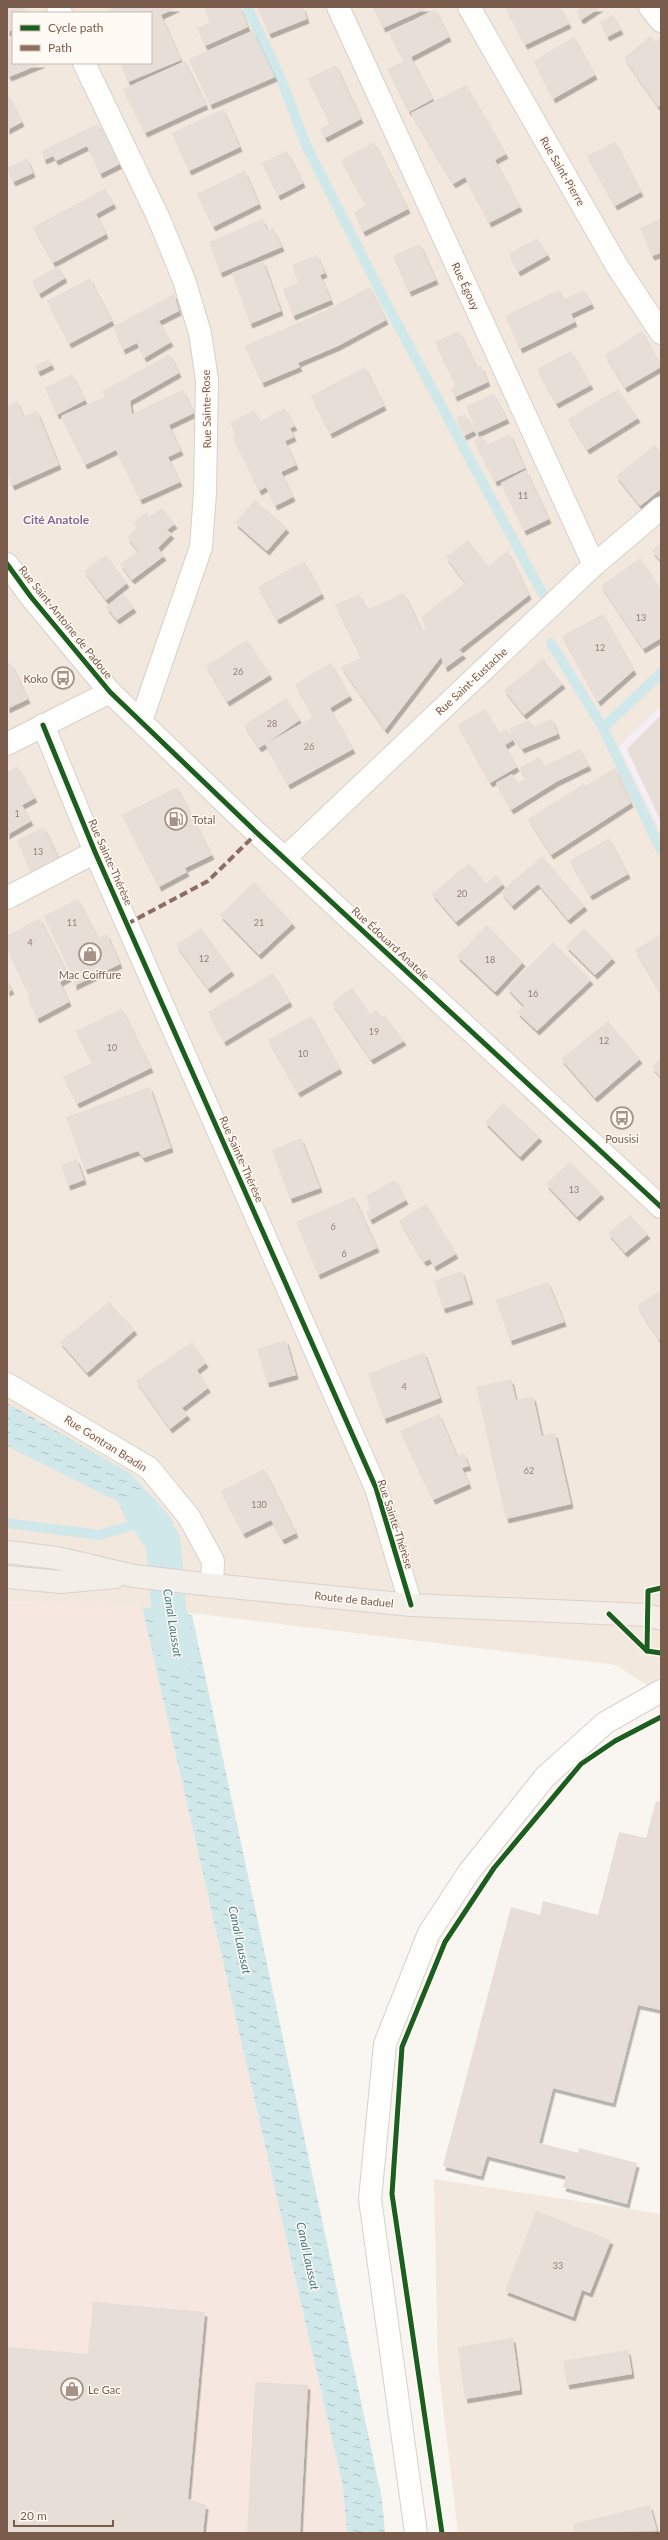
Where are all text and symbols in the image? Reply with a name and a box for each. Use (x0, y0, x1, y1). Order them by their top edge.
legend (12, 12, 152, 64)
text: Cycle path (48, 20, 103, 35)
text: Path (48, 40, 72, 55)
street label: Rue Saint-Pierre (538, 134, 588, 208)
street label: Rue Égouy (449, 260, 483, 312)
street label: Rue Sainte-Rose (199, 369, 213, 448)
house number: 11 (518, 490, 528, 501)
district label: Cité Anatole (23, 512, 90, 527)
street label: Rue Saint-Antoine de Padoue (16, 563, 116, 681)
house number: 13 (636, 612, 646, 623)
house number: 12 (595, 642, 605, 653)
street label: Rue Saint-Eustache (433, 644, 510, 718)
bus stop icon: Koko (50, 665, 76, 691)
house number: 26 (233, 666, 243, 677)
place label: Koko (23, 672, 48, 685)
house number: 28 (267, 718, 277, 729)
house number: 26 (304, 741, 314, 752)
fuel station icon: Total (163, 806, 189, 832)
house number: 1 (14, 808, 20, 819)
place label: Total (192, 813, 215, 826)
street label: Rue Sainte-Thérèse (86, 817, 136, 907)
house number: 13 (33, 846, 43, 857)
house number: 20 (457, 888, 467, 899)
street label: Rue Édouard Anatole (349, 904, 433, 982)
house number: 11 (67, 917, 77, 928)
house number: 21 (254, 917, 264, 928)
house number: 4 (27, 937, 33, 948)
shop icon: Mac Coiffure (77, 941, 103, 967)
house number: 12 (199, 953, 209, 964)
house number: 18 (485, 954, 495, 965)
place label: Mac Coiffure (59, 968, 122, 981)
house number: 16 (528, 988, 538, 999)
house number: 19 (369, 1026, 379, 1037)
house number: 12 (599, 1035, 609, 1046)
house number: 10 (107, 1042, 117, 1053)
house number: 10 (298, 1048, 308, 1059)
bus stop icon: Pousisi (609, 1105, 635, 1131)
street label: Rue Sainte-Thérèse (217, 1114, 267, 1204)
place label: Pousisi (605, 1132, 639, 1145)
house number: 13 (569, 1184, 579, 1195)
house number: 6 (330, 1221, 336, 1232)
house number: 6 (341, 1248, 347, 1259)
house number: 4 (401, 1381, 407, 1392)
street label: Rue Gontran Bradin (62, 1412, 150, 1474)
house number: 62 (524, 1465, 534, 1476)
street label: Rue Sainte-Thérèse (375, 1478, 417, 1570)
house number: 130 (251, 1499, 267, 1510)
water label: Canal Laussat (160, 1587, 186, 1659)
street label: Route de Baduel (314, 1588, 394, 1610)
water label: Canal Laussat (225, 1904, 255, 1976)
water label: Canal Laussat (293, 2220, 323, 2292)
house number: 33 (553, 2260, 563, 2271)
shop icon: Le Gac (59, 2376, 85, 2402)
place label: Le Gac (88, 2383, 121, 2396)
scale bar (14, 2502, 113, 2528)
text: 20 m (20, 2508, 47, 2523)

